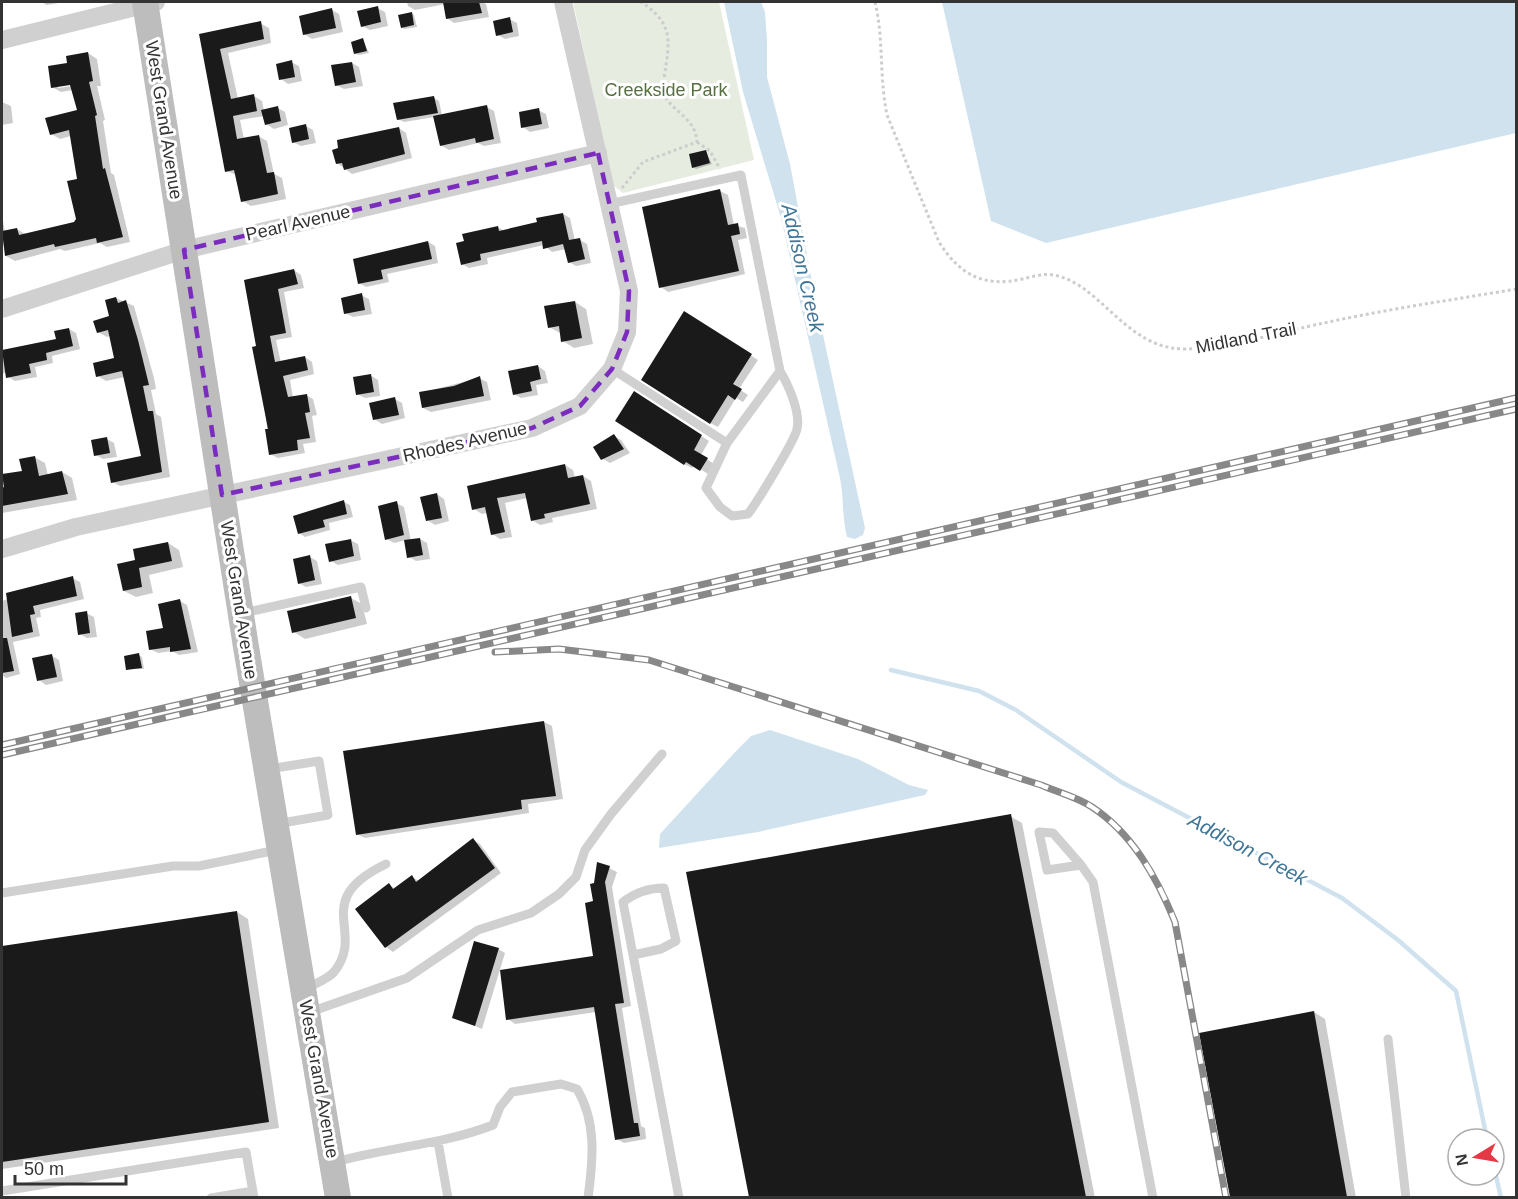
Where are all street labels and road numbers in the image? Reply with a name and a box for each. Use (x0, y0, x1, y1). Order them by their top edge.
street label: West Grand Avenue (142, 39, 186, 201)
street label: Pearl Avenue (244, 201, 352, 245)
street label: Midland Trail (1194, 318, 1298, 358)
street label: Rhodes Avenue (401, 418, 529, 466)
street label: West Grand Avenue (217, 519, 261, 681)
street label: West Grand Avenue (295, 998, 343, 1160)

